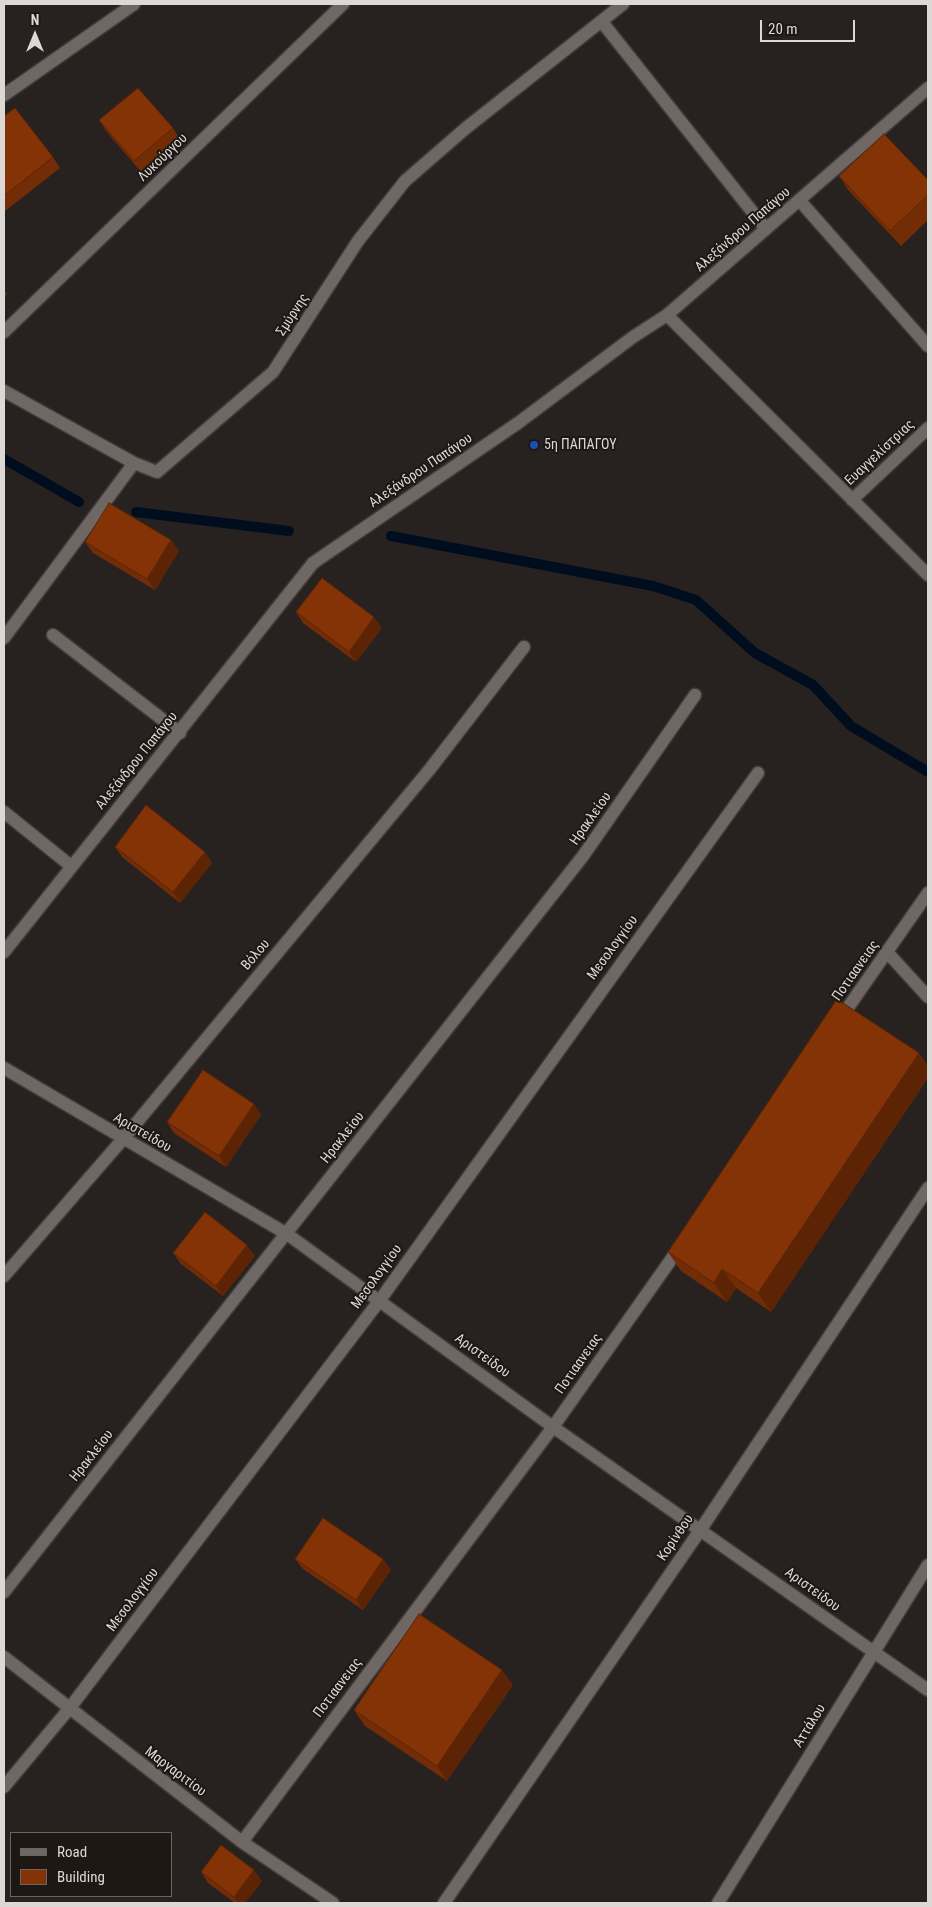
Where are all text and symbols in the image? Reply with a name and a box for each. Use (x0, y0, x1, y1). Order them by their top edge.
north arrow (10, 10, 60, 60)
scale bar (762, 10, 857, 42)
text: N (31, 12, 39, 28)
text: 20 m (768, 20, 798, 38)
street label: Λυκούργου (135, 130, 191, 186)
street label: Αλεξάνδρου Παπάγου (692, 184, 794, 276)
street label: Σμύρνης (273, 291, 313, 339)
street label: Ευαγγελίστριας (842, 417, 918, 489)
street label: Αλεξάνδρου Παπάγου (366, 430, 476, 512)
place label: 5η ΠΑΠΑΓΟΥ (544, 437, 616, 453)
marker: 5η ΠΑΠΑΓΟΥ (528, 439, 540, 451)
street label: Αλεξάνδρου Παπάγου (92, 709, 182, 813)
street label: Ηρακλείου (567, 789, 615, 849)
street label: Μεσολογγίου (584, 913, 642, 983)
street label: Βόλου (238, 936, 274, 974)
street label: Ποτιαανειας (829, 937, 883, 1005)
street label: Ηρακλείου (318, 1109, 368, 1167)
street label: Αριστείδου (110, 1110, 174, 1156)
street label: Μεσολογγίου (348, 1242, 406, 1312)
street label: Αριστείδου (451, 1330, 513, 1382)
street label: Ποτιαανειας (552, 1330, 606, 1398)
street label: Ηρακλείου (67, 1427, 117, 1485)
street label: Κορίνθου (654, 1512, 698, 1564)
street label: Αριστείδου (781, 1564, 843, 1616)
street label: Μεσολογγίου (104, 1565, 162, 1635)
street label: Ποτιαανειας (310, 1655, 366, 1721)
street label: Αττάλου (790, 1701, 830, 1751)
street label: Μαργαριτίου (141, 1743, 209, 1801)
legend (10, 1832, 172, 1897)
text: Road (57, 1843, 87, 1861)
text: Building (57, 1868, 105, 1886)

